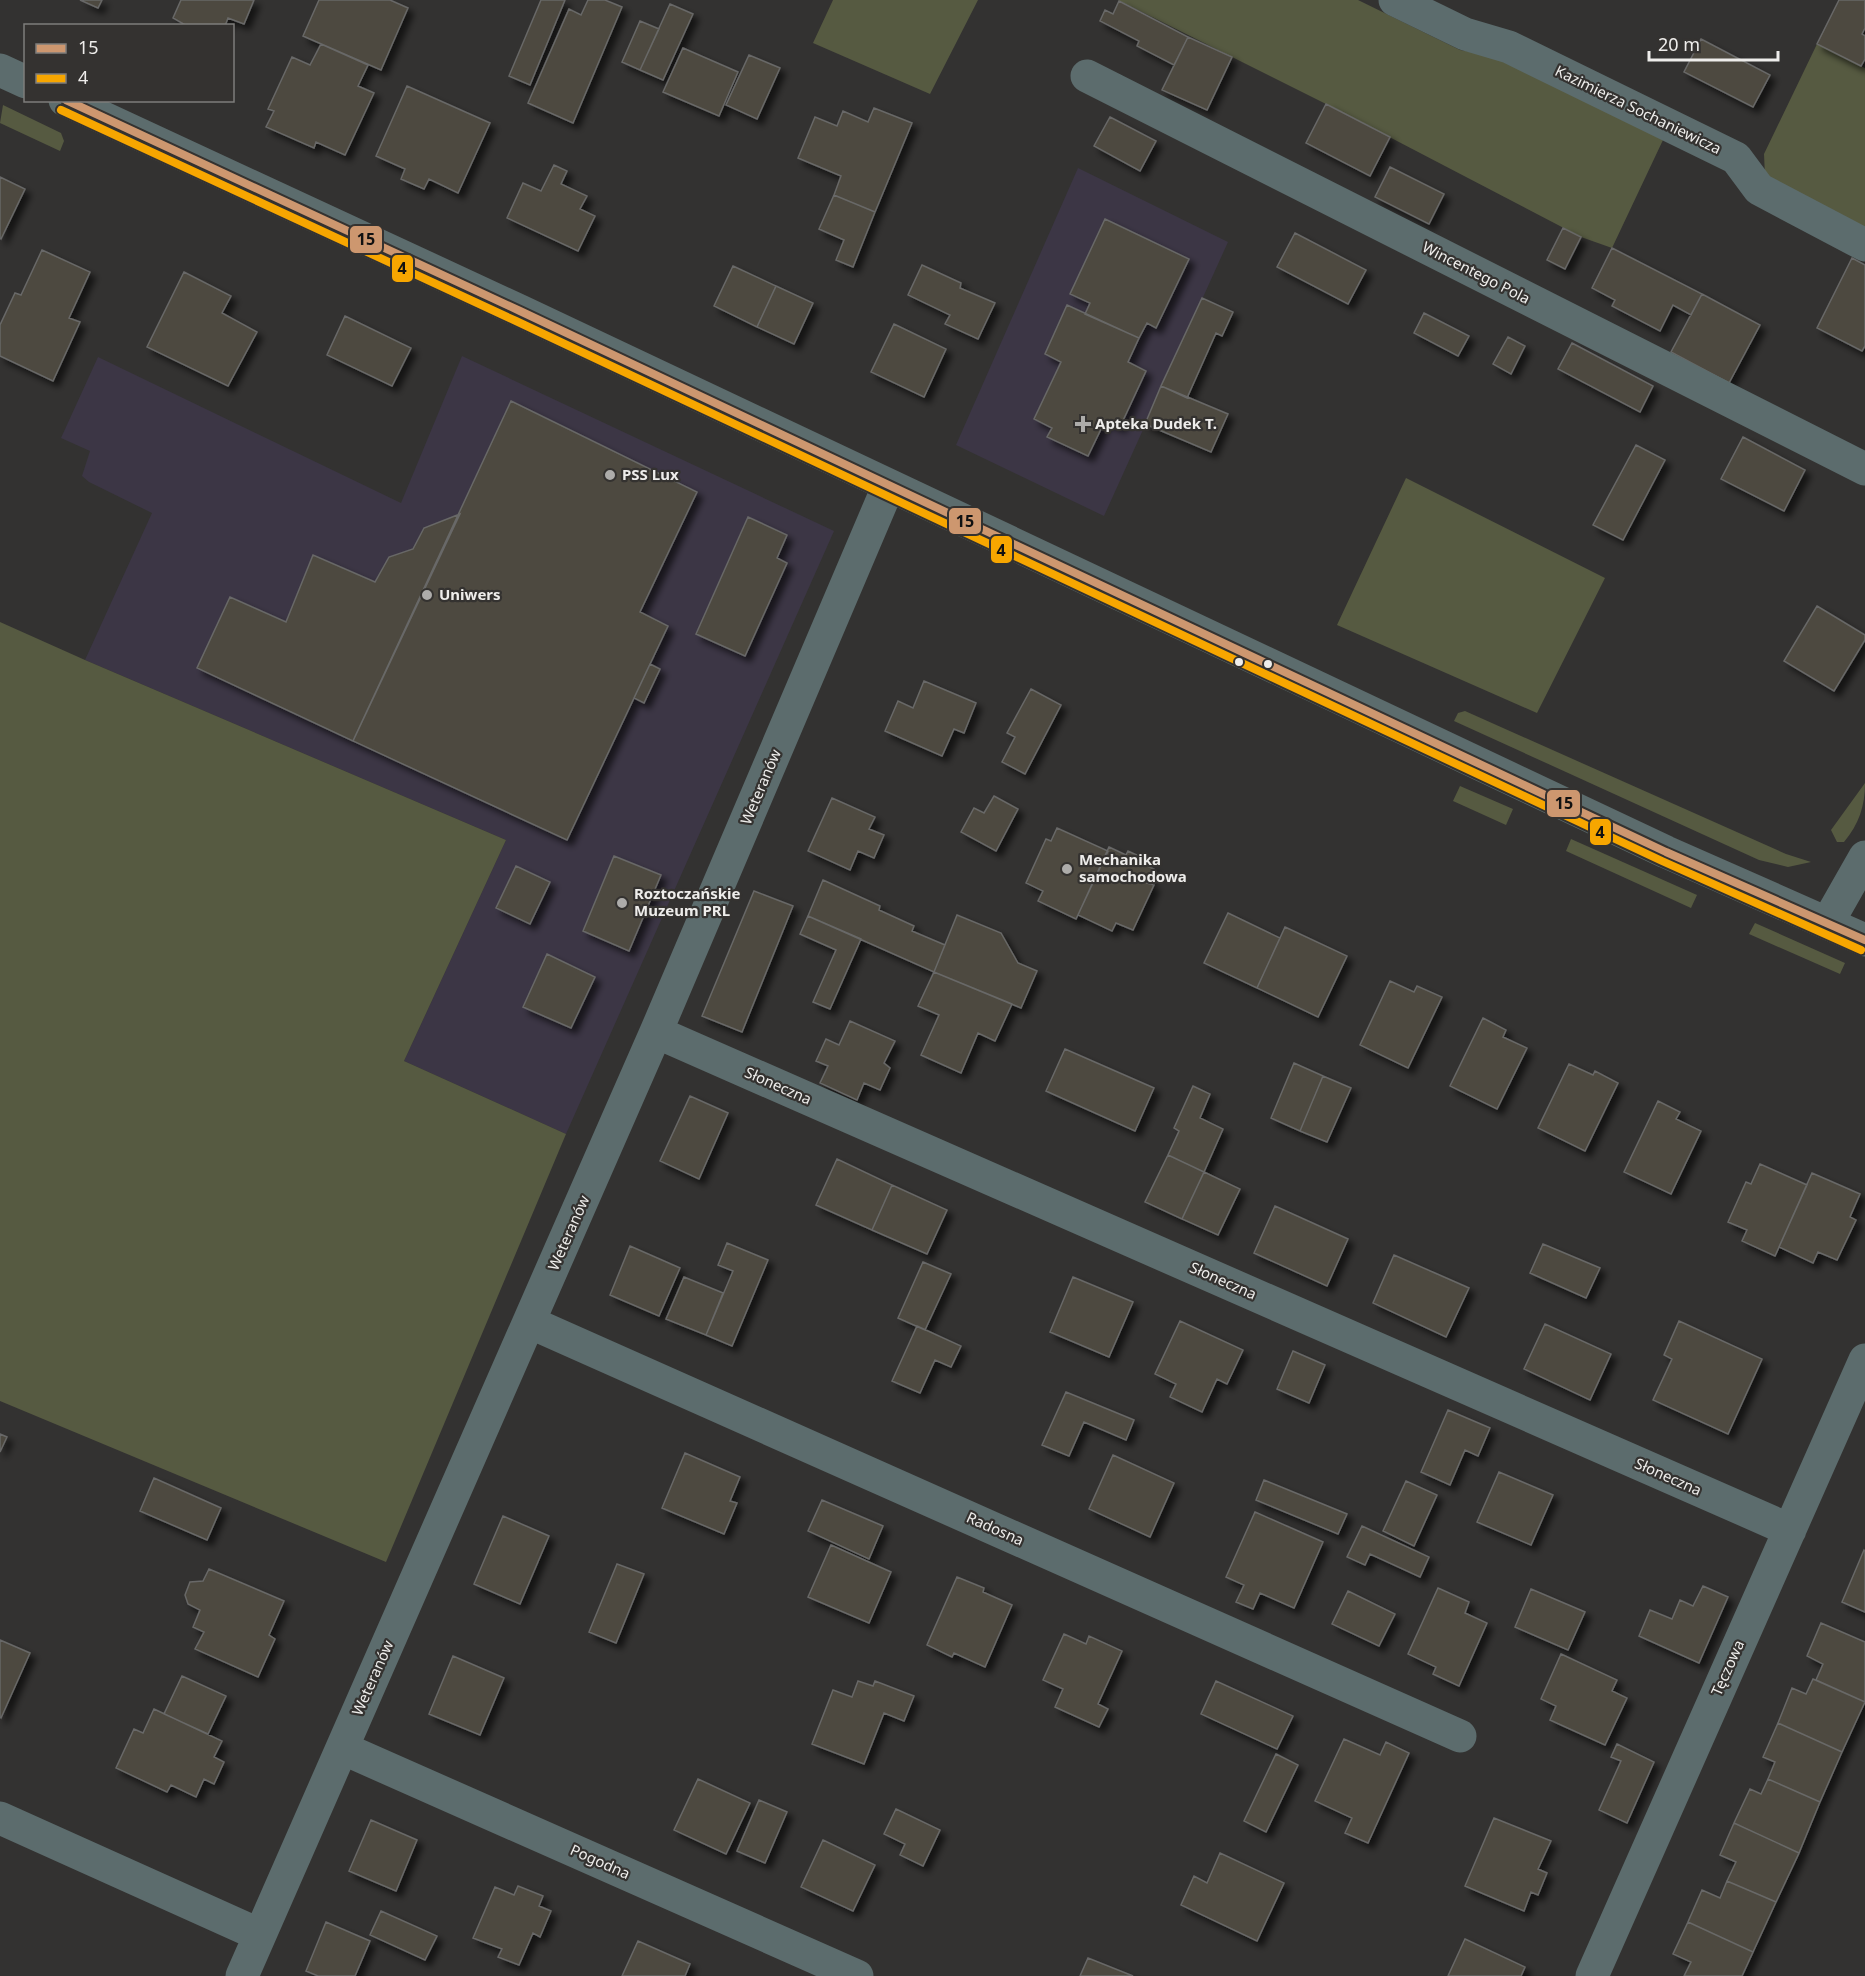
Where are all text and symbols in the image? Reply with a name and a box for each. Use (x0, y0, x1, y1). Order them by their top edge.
legend (24, 24, 234, 102)
scale bar (1649, 24, 1778, 62)
text: 20 m (1658, 32, 1700, 56)
text: 15 (78, 35, 99, 59)
street label: Kazimierza Sochaniewicza (1552, 60, 1725, 158)
text: 4 (78, 65, 88, 89)
line badge: 15 (349, 225, 383, 254)
text: 15 (357, 228, 375, 250)
street label: Wincentego Pola (1419, 236, 1534, 308)
line badge: 4 (391, 254, 414, 283)
text: 4 (397, 257, 407, 279)
place label: Apteka Dudek T. (1095, 413, 1217, 433)
marker: Apteka Dudek T. (1076, 417, 1090, 431)
place label: PSS Lux (622, 464, 679, 484)
marker: PSS Lux (603, 468, 617, 482)
line badge: 15 (948, 507, 982, 535)
text: 15 (956, 510, 974, 532)
line badge: 4 (990, 535, 1013, 564)
text: 4 (996, 539, 1006, 561)
place label: Uniwers (439, 584, 501, 604)
marker: Uniwers (420, 588, 434, 602)
unlabelled marker (1233, 656, 1245, 668)
unlabelled marker (1262, 658, 1274, 670)
street label: Weteranów (735, 746, 785, 827)
line badge: 15 (1546, 789, 1581, 818)
text: 15 (1555, 792, 1573, 814)
line badge: 4 (1589, 818, 1612, 846)
text: 4 (1595, 821, 1605, 843)
place label: Mechanika samochodowa (1079, 849, 1187, 886)
marker: Mechanika samochodowa (1060, 862, 1074, 876)
place label: Roztoczańskie Muzeum PRL (634, 883, 741, 920)
marker: Roztoczańskie Muzeum PRL (615, 896, 629, 910)
street label: Słoneczna (742, 1062, 815, 1109)
street label: Weteranów (543, 1192, 594, 1273)
street label: Słoneczna (1187, 1257, 1260, 1304)
street label: Słoneczna (1632, 1453, 1705, 1500)
street label: Radosna (964, 1507, 1027, 1550)
street label: Weteranów (347, 1637, 398, 1718)
street label: Tęczowa (1706, 1637, 1748, 1699)
street label: Pogodna (567, 1839, 633, 1883)

